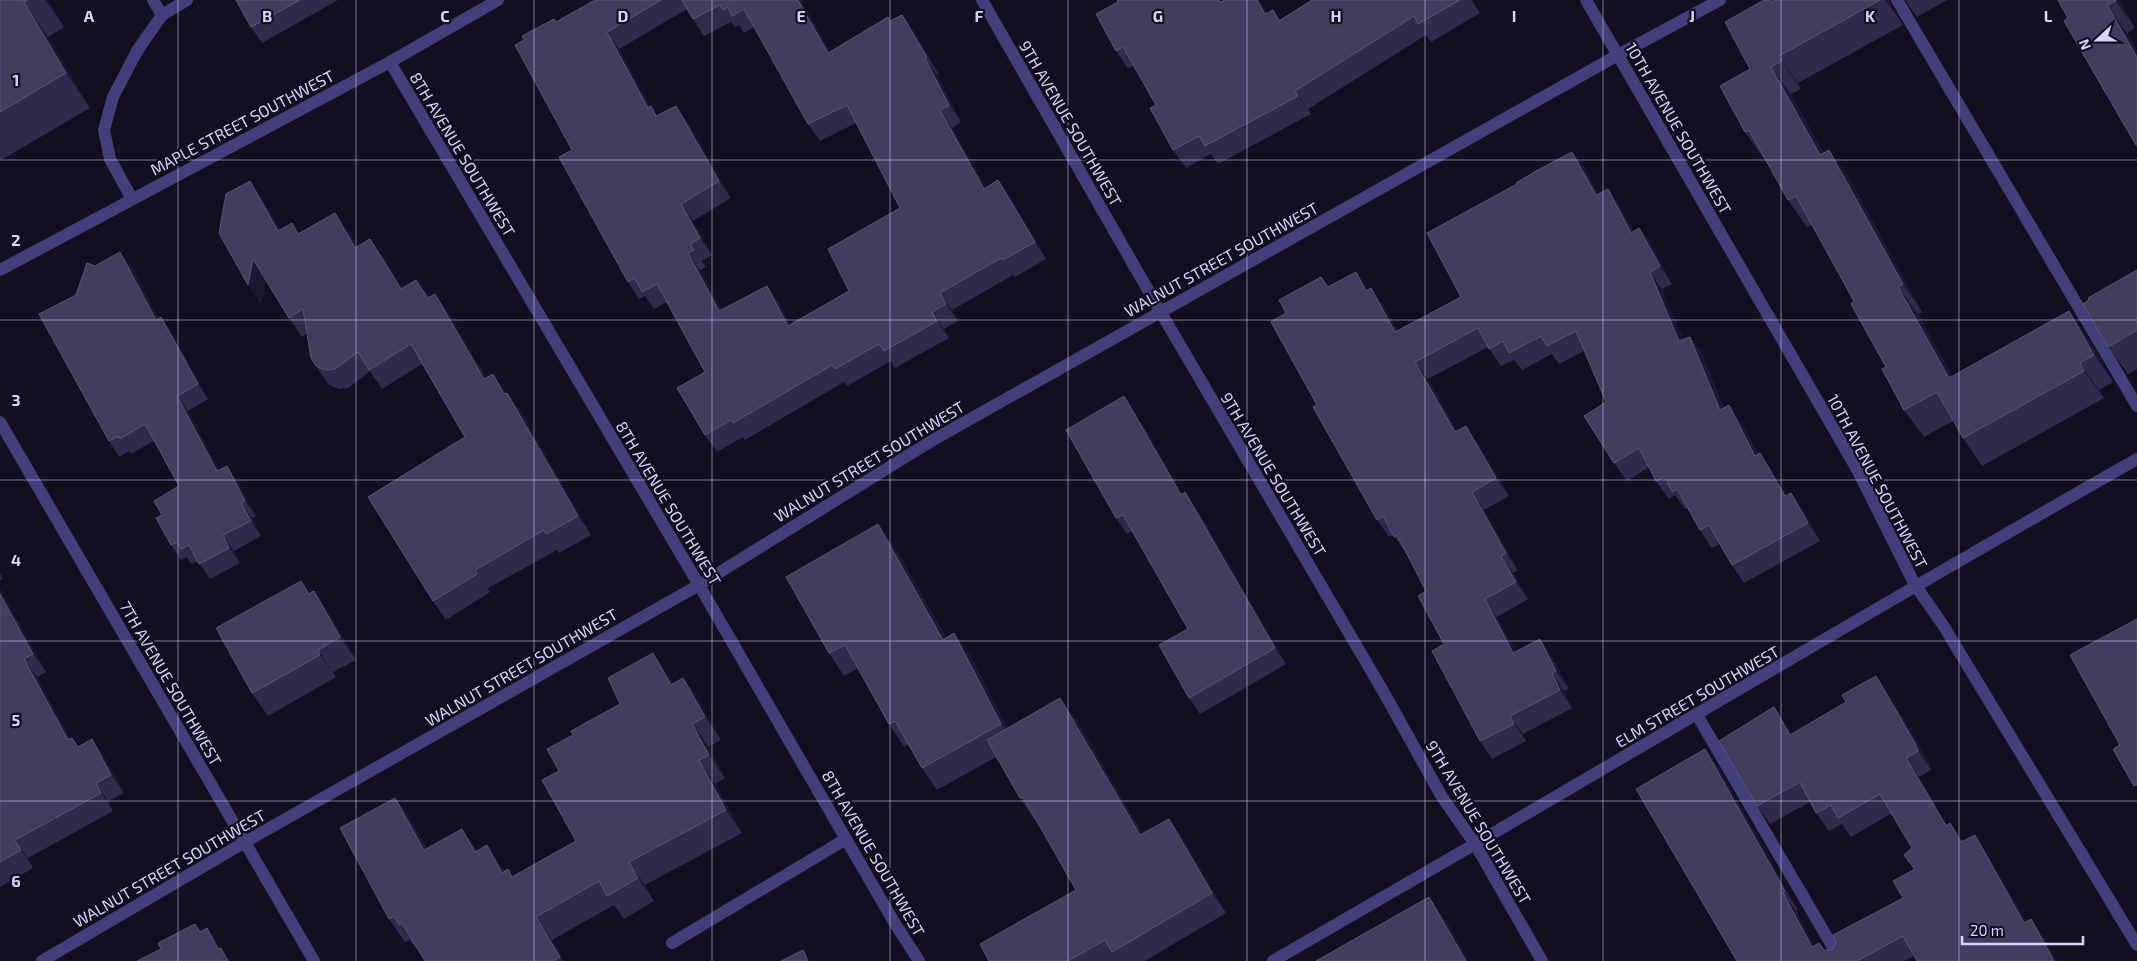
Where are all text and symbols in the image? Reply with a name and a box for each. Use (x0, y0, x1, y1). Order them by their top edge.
text: A (84, 6, 95, 25)
text: B (262, 6, 272, 25)
text: C (440, 6, 450, 25)
text: D (618, 6, 629, 25)
text: E (796, 6, 806, 25)
text: F (975, 6, 984, 25)
text: G (1153, 6, 1163, 25)
text: H (1330, 6, 1342, 25)
text: I (1512, 6, 1516, 25)
text: J (1689, 6, 1695, 25)
text: K (1865, 6, 1876, 25)
text: L (2044, 6, 2053, 25)
north arrow (2072, 15, 2122, 65)
street label: 9TH AVENUE SOUTHWEST (1016, 37, 1126, 209)
text: N (2075, 37, 2094, 53)
street label: 10TH AVENUE SOUTHWEST (1622, 39, 1736, 217)
street label: MAPLE STREET SOUTHWEST (147, 65, 337, 179)
street label: 8TH AVENUE SOUTHWEST (406, 68, 520, 240)
text: 1 (13, 70, 19, 89)
street label: WALNUT STREET SOUTHWEST (1121, 198, 1321, 320)
text: 2 (11, 230, 21, 249)
street label: 9TH AVENUE SOUTHWEST (1218, 389, 1330, 559)
text: 3 (11, 390, 21, 409)
street label: 10TH AVENUE SOUTHWEST (1824, 391, 1932, 571)
street label: WALNUT STREET SOUTHWEST (770, 397, 968, 525)
street label: 8TH AVENUE SOUTHWEST (612, 417, 726, 589)
text: 4 (11, 550, 21, 569)
street label: 7TH AVENUE SOUTHWEST (116, 597, 226, 769)
street label: WALNUT STREET SOUTHWEST (422, 604, 620, 730)
street label: ELM STREET SOUTHWEST (1612, 641, 1782, 751)
text: 5 (12, 710, 21, 729)
street label: 9TH AVENUE SOUTHWEST (1423, 737, 1535, 907)
street label: 8TH AVENUE SOUTHWEST (819, 767, 929, 939)
street label: WALNUT STREET SOUTHWEST (70, 805, 268, 931)
text: 6 (11, 871, 21, 890)
scale bar (1962, 914, 2083, 946)
text: 20 m (1970, 921, 2004, 939)

